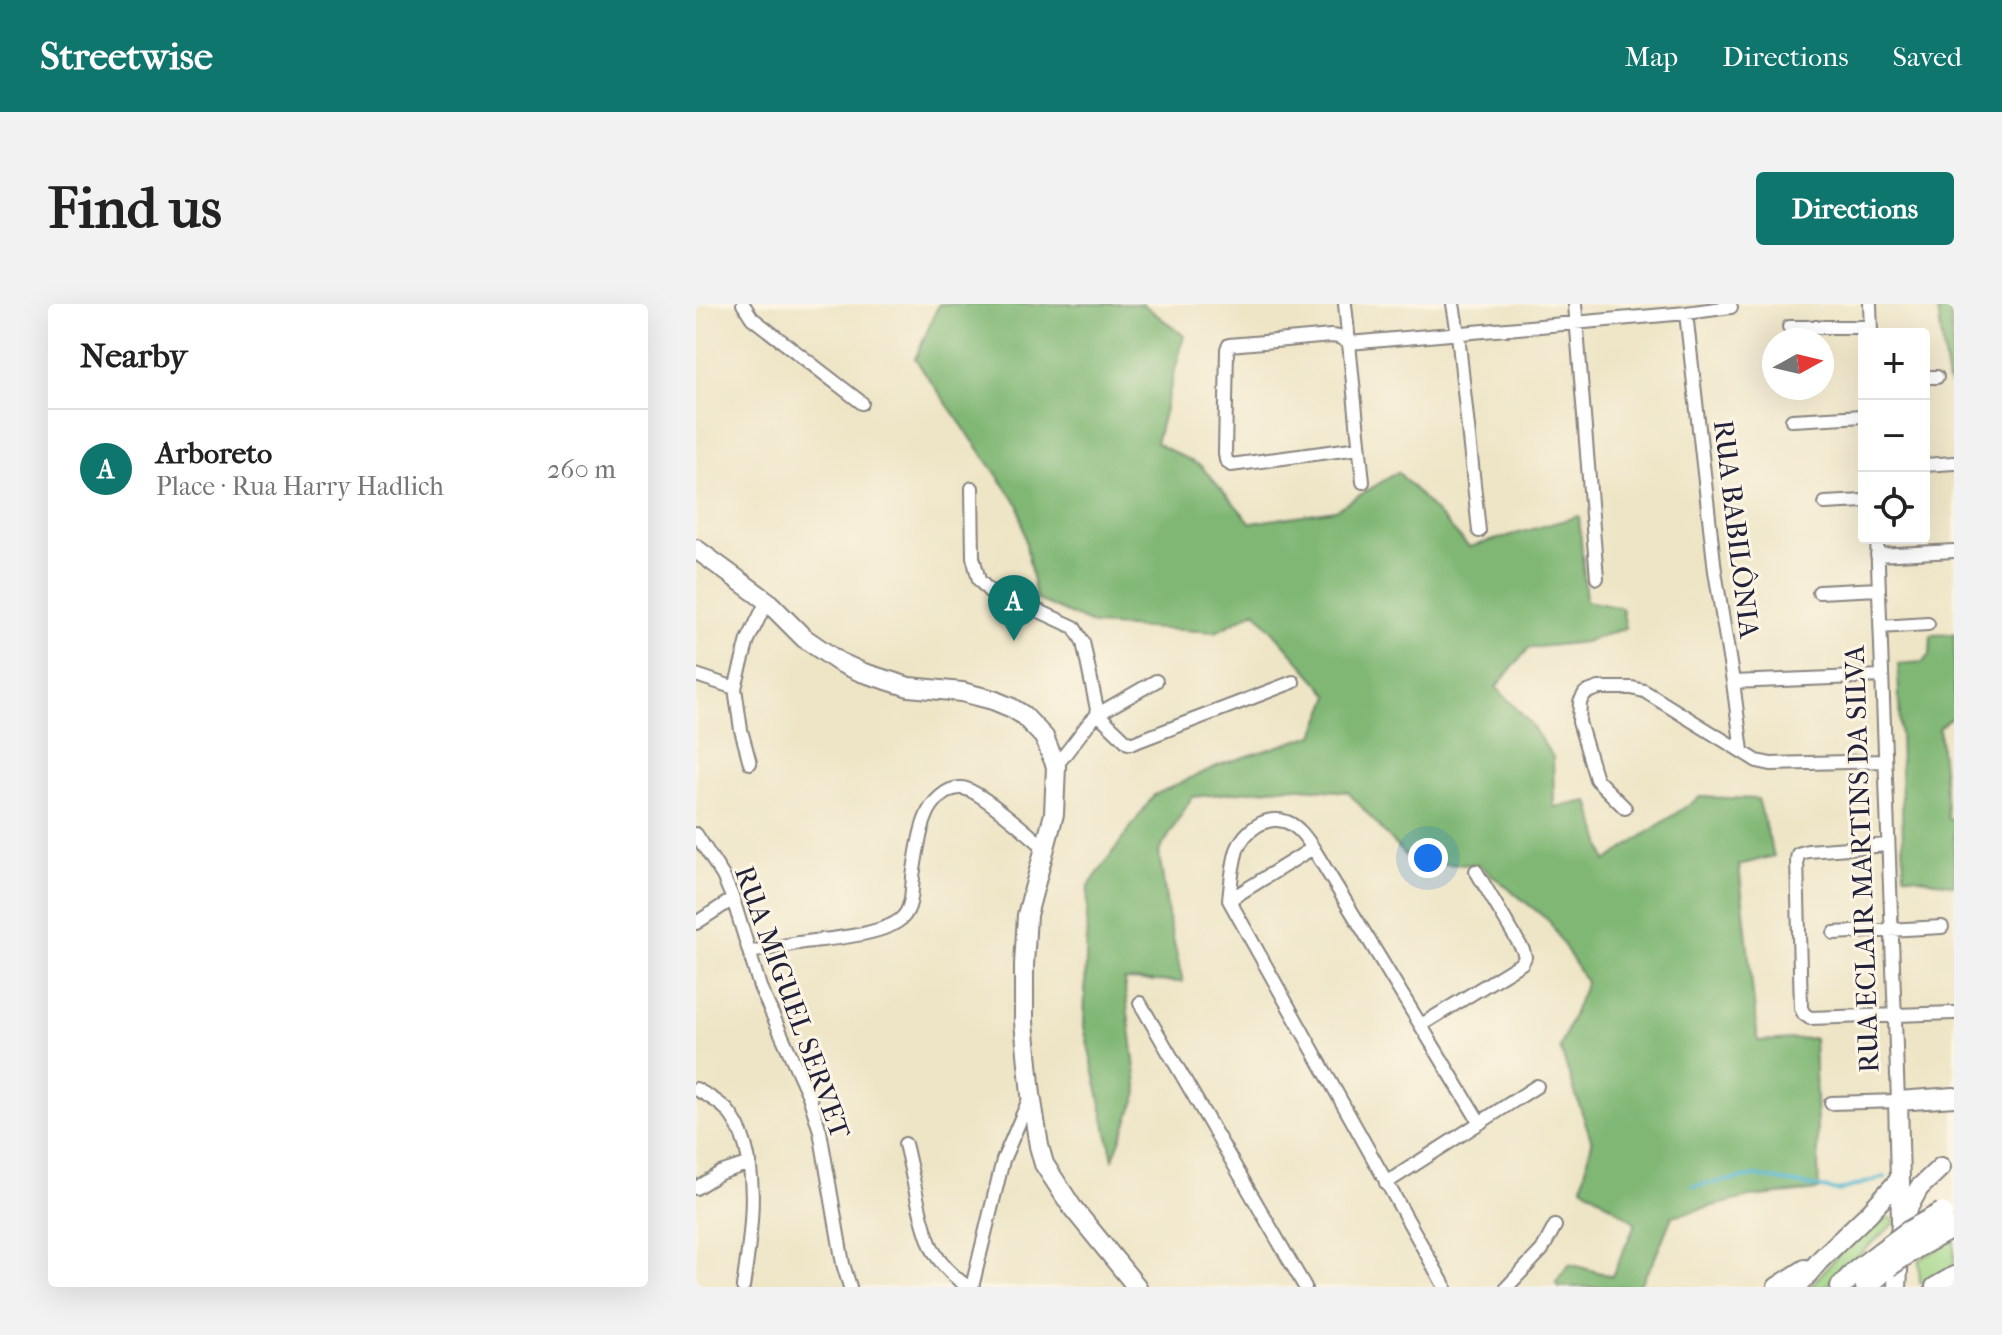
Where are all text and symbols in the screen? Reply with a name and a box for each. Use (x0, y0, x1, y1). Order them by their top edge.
text: Streetwise (40, 34, 213, 79)
text: Map (1625, 40, 1678, 73)
text: Directions (1722, 40, 1849, 73)
text: Saved (1893, 40, 1962, 73)
button: Directions (1756, 172, 1954, 245)
text: Find us (48, 176, 222, 241)
north arrow (1762, 328, 1834, 400)
map controls (1858, 328, 1930, 544)
button: + (1858, 328, 1930, 400)
text: Nearby (80, 336, 187, 376)
button: − (1858, 400, 1930, 472)
street label: RUA BABILÔNIA (1707, 418, 1766, 641)
text: Arboreto (156, 436, 272, 471)
text: A (98, 454, 114, 485)
text: 260 m (547, 454, 616, 485)
text: Place · Rua Harry Hadlich (156, 471, 444, 502)
button: locate (1858, 472, 1930, 544)
pin: A (988, 575, 1040, 641)
street label: RUA ECLAIR MARTINS DA SILVA (1838, 644, 1885, 1073)
your location (1408, 838, 1448, 878)
street label: RUA MIGUEL SERVET (728, 861, 858, 1144)

